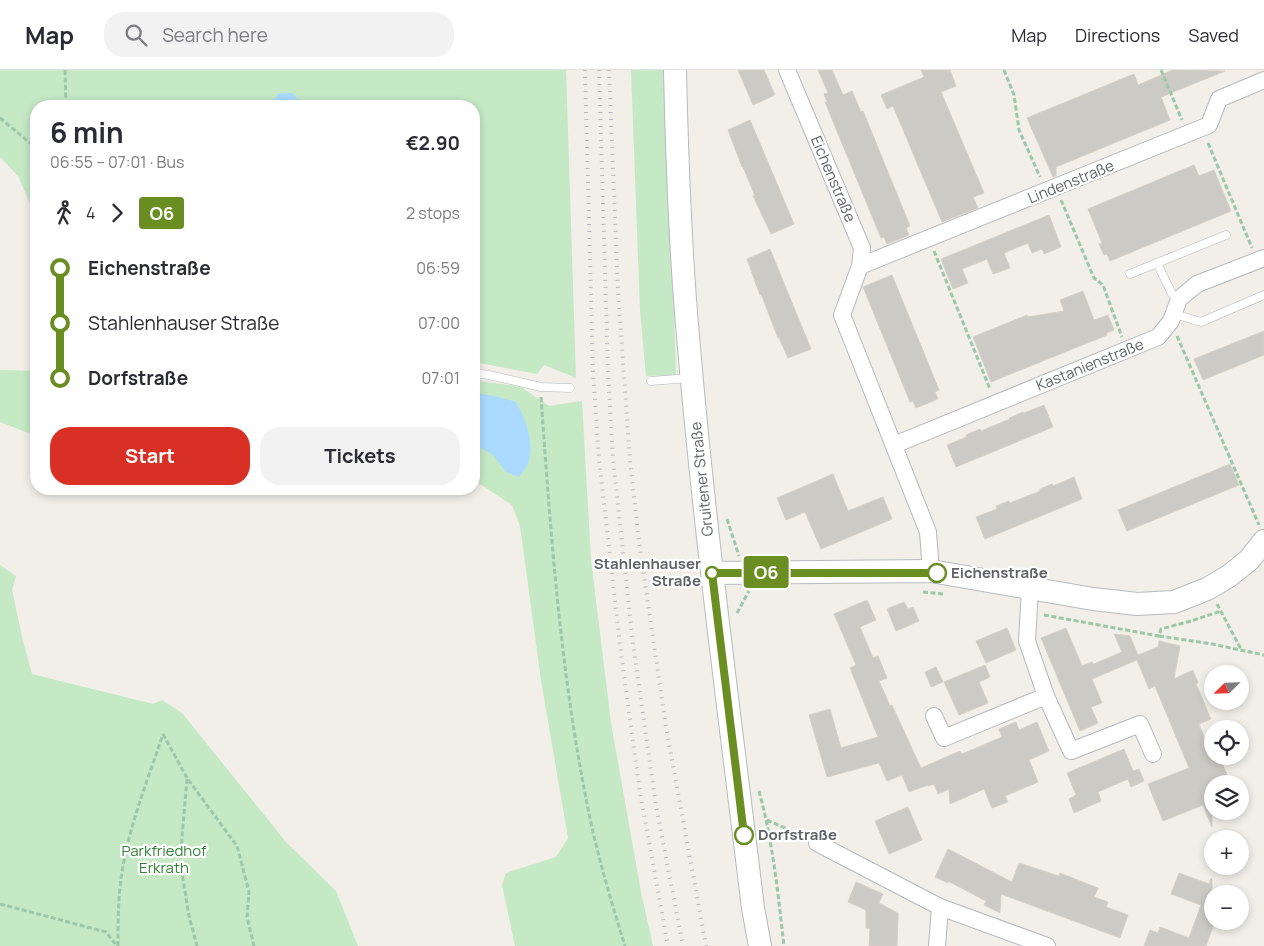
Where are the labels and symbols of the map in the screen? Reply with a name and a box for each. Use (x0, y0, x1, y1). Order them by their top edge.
street label: Eichenstraße (806, 132, 861, 225)
street label: Lindenstraße (1024, 155, 1117, 208)
street label: Kastanienstraße (1033, 333, 1147, 396)
street label: Gruitener Straße (685, 420, 718, 537)
place label: Stahlenhauser Straße (594, 553, 701, 591)
line badge: O6 (744, 556, 788, 588)
place label: Eichenstraße (951, 562, 1048, 583)
marker: Eichenstraße (927, 563, 947, 583)
marker: Stahlenhauser Straße (705, 566, 719, 580)
north arrow (1204, 665, 1249, 710)
place label: Dorfstraße (758, 824, 837, 845)
marker: Dorfstraße (734, 825, 754, 845)
park label: Parkfriedhof Erkrath (122, 840, 207, 878)

